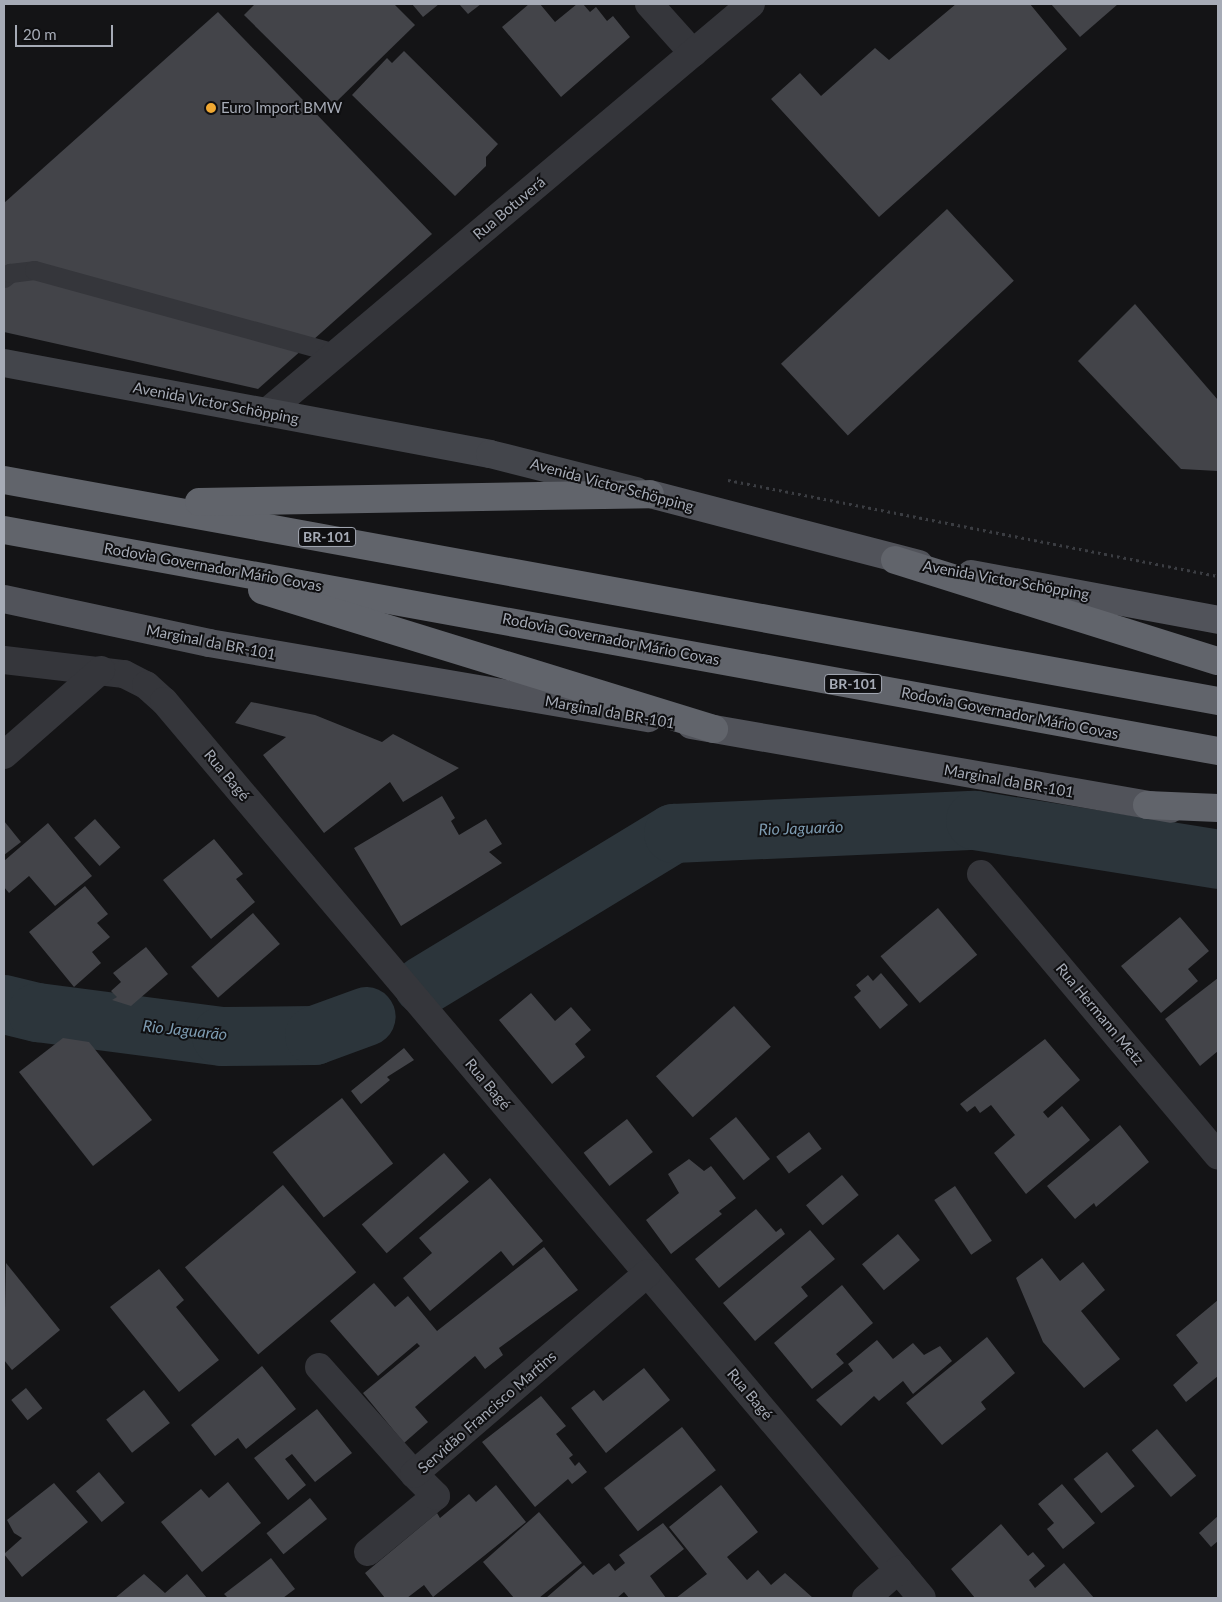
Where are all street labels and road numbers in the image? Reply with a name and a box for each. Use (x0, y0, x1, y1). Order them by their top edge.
street label: Rua Botuverá (469, 173, 549, 243)
street label: Avenida Victor Schöpping (131, 378, 301, 428)
street label: Avenida Victor Schöpping (528, 454, 696, 516)
road number: BR-101 (297, 526, 357, 548)
street label: Rodovia Governador Mário Covas (103, 539, 323, 595)
street label: Avenida Victor Schöpping (921, 556, 1091, 604)
street label: Rodovia Governador Mário Covas (501, 609, 721, 669)
street label: Marginal da BR-101 (145, 621, 277, 663)
road number: BR-101 (823, 672, 883, 696)
street label: Rodovia Governador Mário Covas (900, 683, 1120, 743)
street label: Marginal da BR-101 (544, 692, 676, 732)
street label: Rua Bagé (200, 746, 254, 804)
street label: Marginal da BR-101 (943, 761, 1075, 801)
street label: Rua Hermann Metz (1052, 959, 1148, 1069)
street label: Rua Bagé (461, 1055, 515, 1113)
street label: Servidão Francisco Martins (414, 1347, 560, 1477)
street label: Rua Bagé (723, 1365, 777, 1423)

